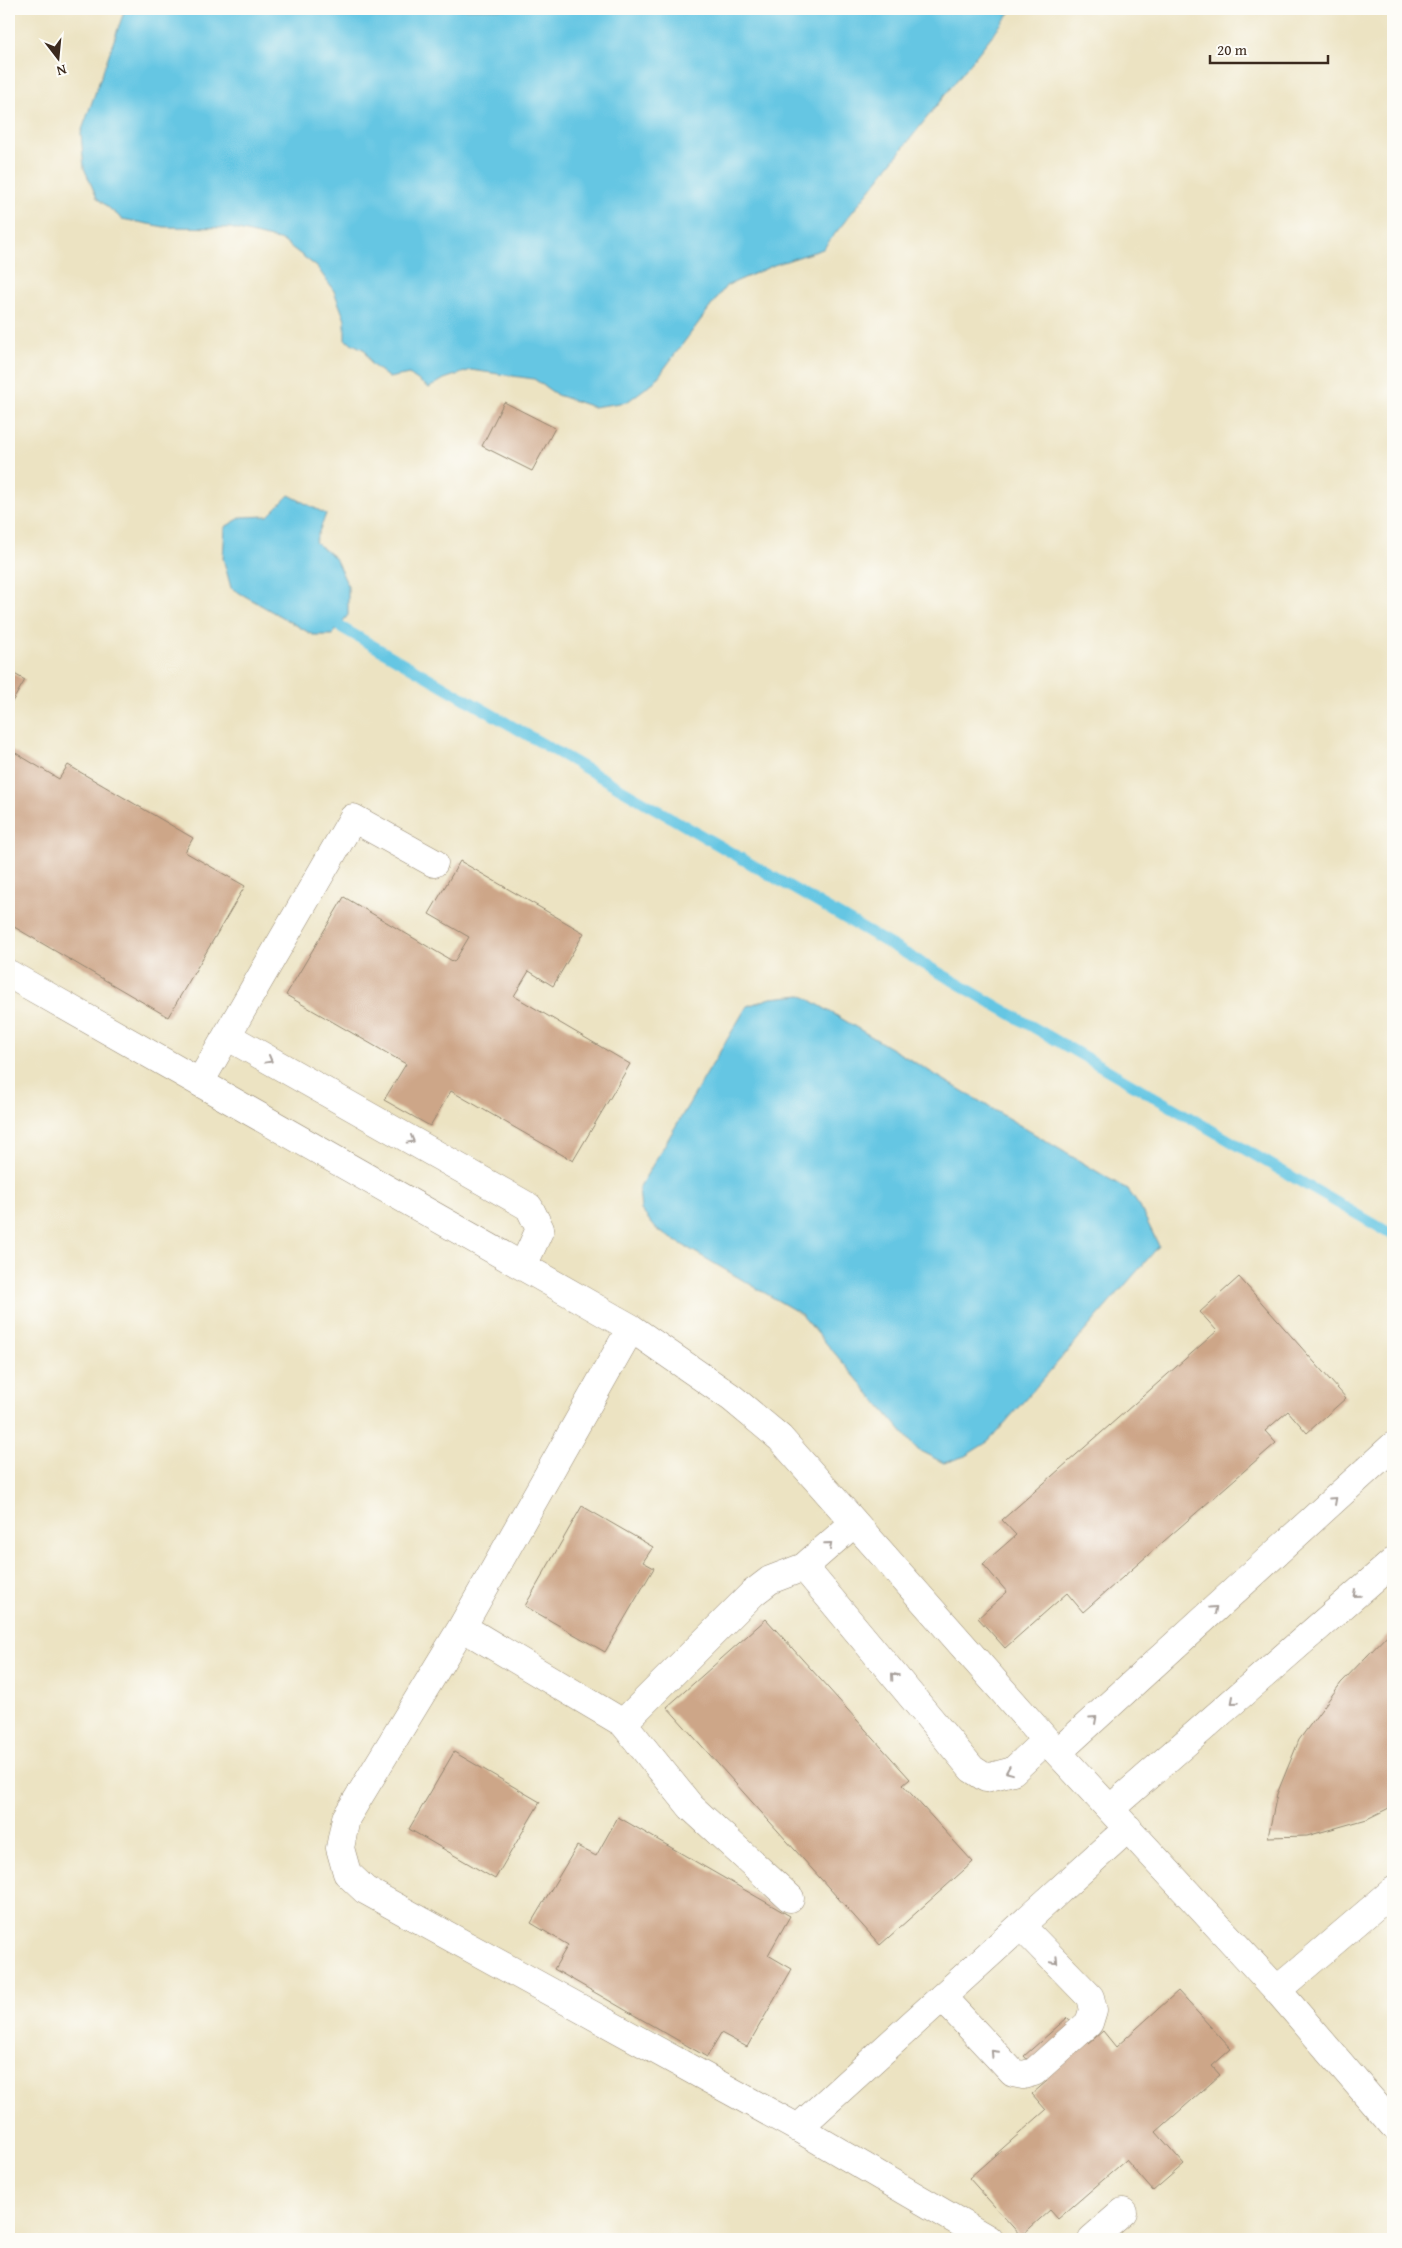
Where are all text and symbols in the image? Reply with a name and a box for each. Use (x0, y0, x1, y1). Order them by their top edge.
north arrow (32, 32, 82, 82)
scale bar (1210, 32, 1327, 64)
text: 20 m (1217, 39, 1248, 60)
text: N (54, 60, 69, 82)
one-way arrow (264, 1054, 273, 1064)
one-way arrow (405, 1134, 414, 1144)
one-way arrow (1329, 1497, 1338, 1506)
one-way arrow (823, 1542, 832, 1551)
one-way arrow (1353, 1588, 1362, 1597)
one-way arrow (1209, 1606, 1218, 1615)
one-way arrow (891, 1672, 900, 1681)
one-way arrow (1231, 1695, 1240, 1703)
one-way arrow (1088, 1716, 1097, 1725)
one-way arrow (1005, 1765, 1014, 1775)
one-way arrow (1049, 1955, 1058, 1964)
one-way arrow (991, 2050, 1000, 2059)

